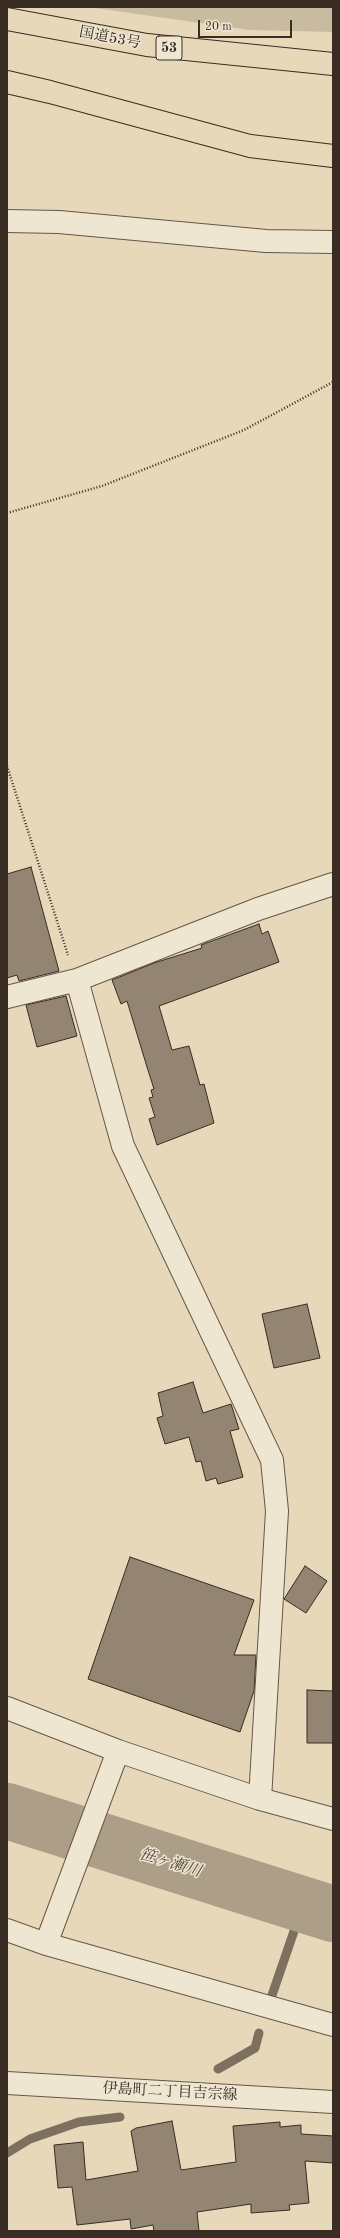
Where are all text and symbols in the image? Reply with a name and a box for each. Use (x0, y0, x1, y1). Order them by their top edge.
scale bar (200, 12, 294, 38)
text: 20 m (205, 21, 232, 33)
street label: 国道53号 (78, 23, 142, 53)
road number: 53 (156, 36, 182, 60)
water label: 笹ヶ瀬川 (137, 1844, 203, 1882)
street label: 伊島町二丁目吉宗線 (102, 2079, 238, 2105)

